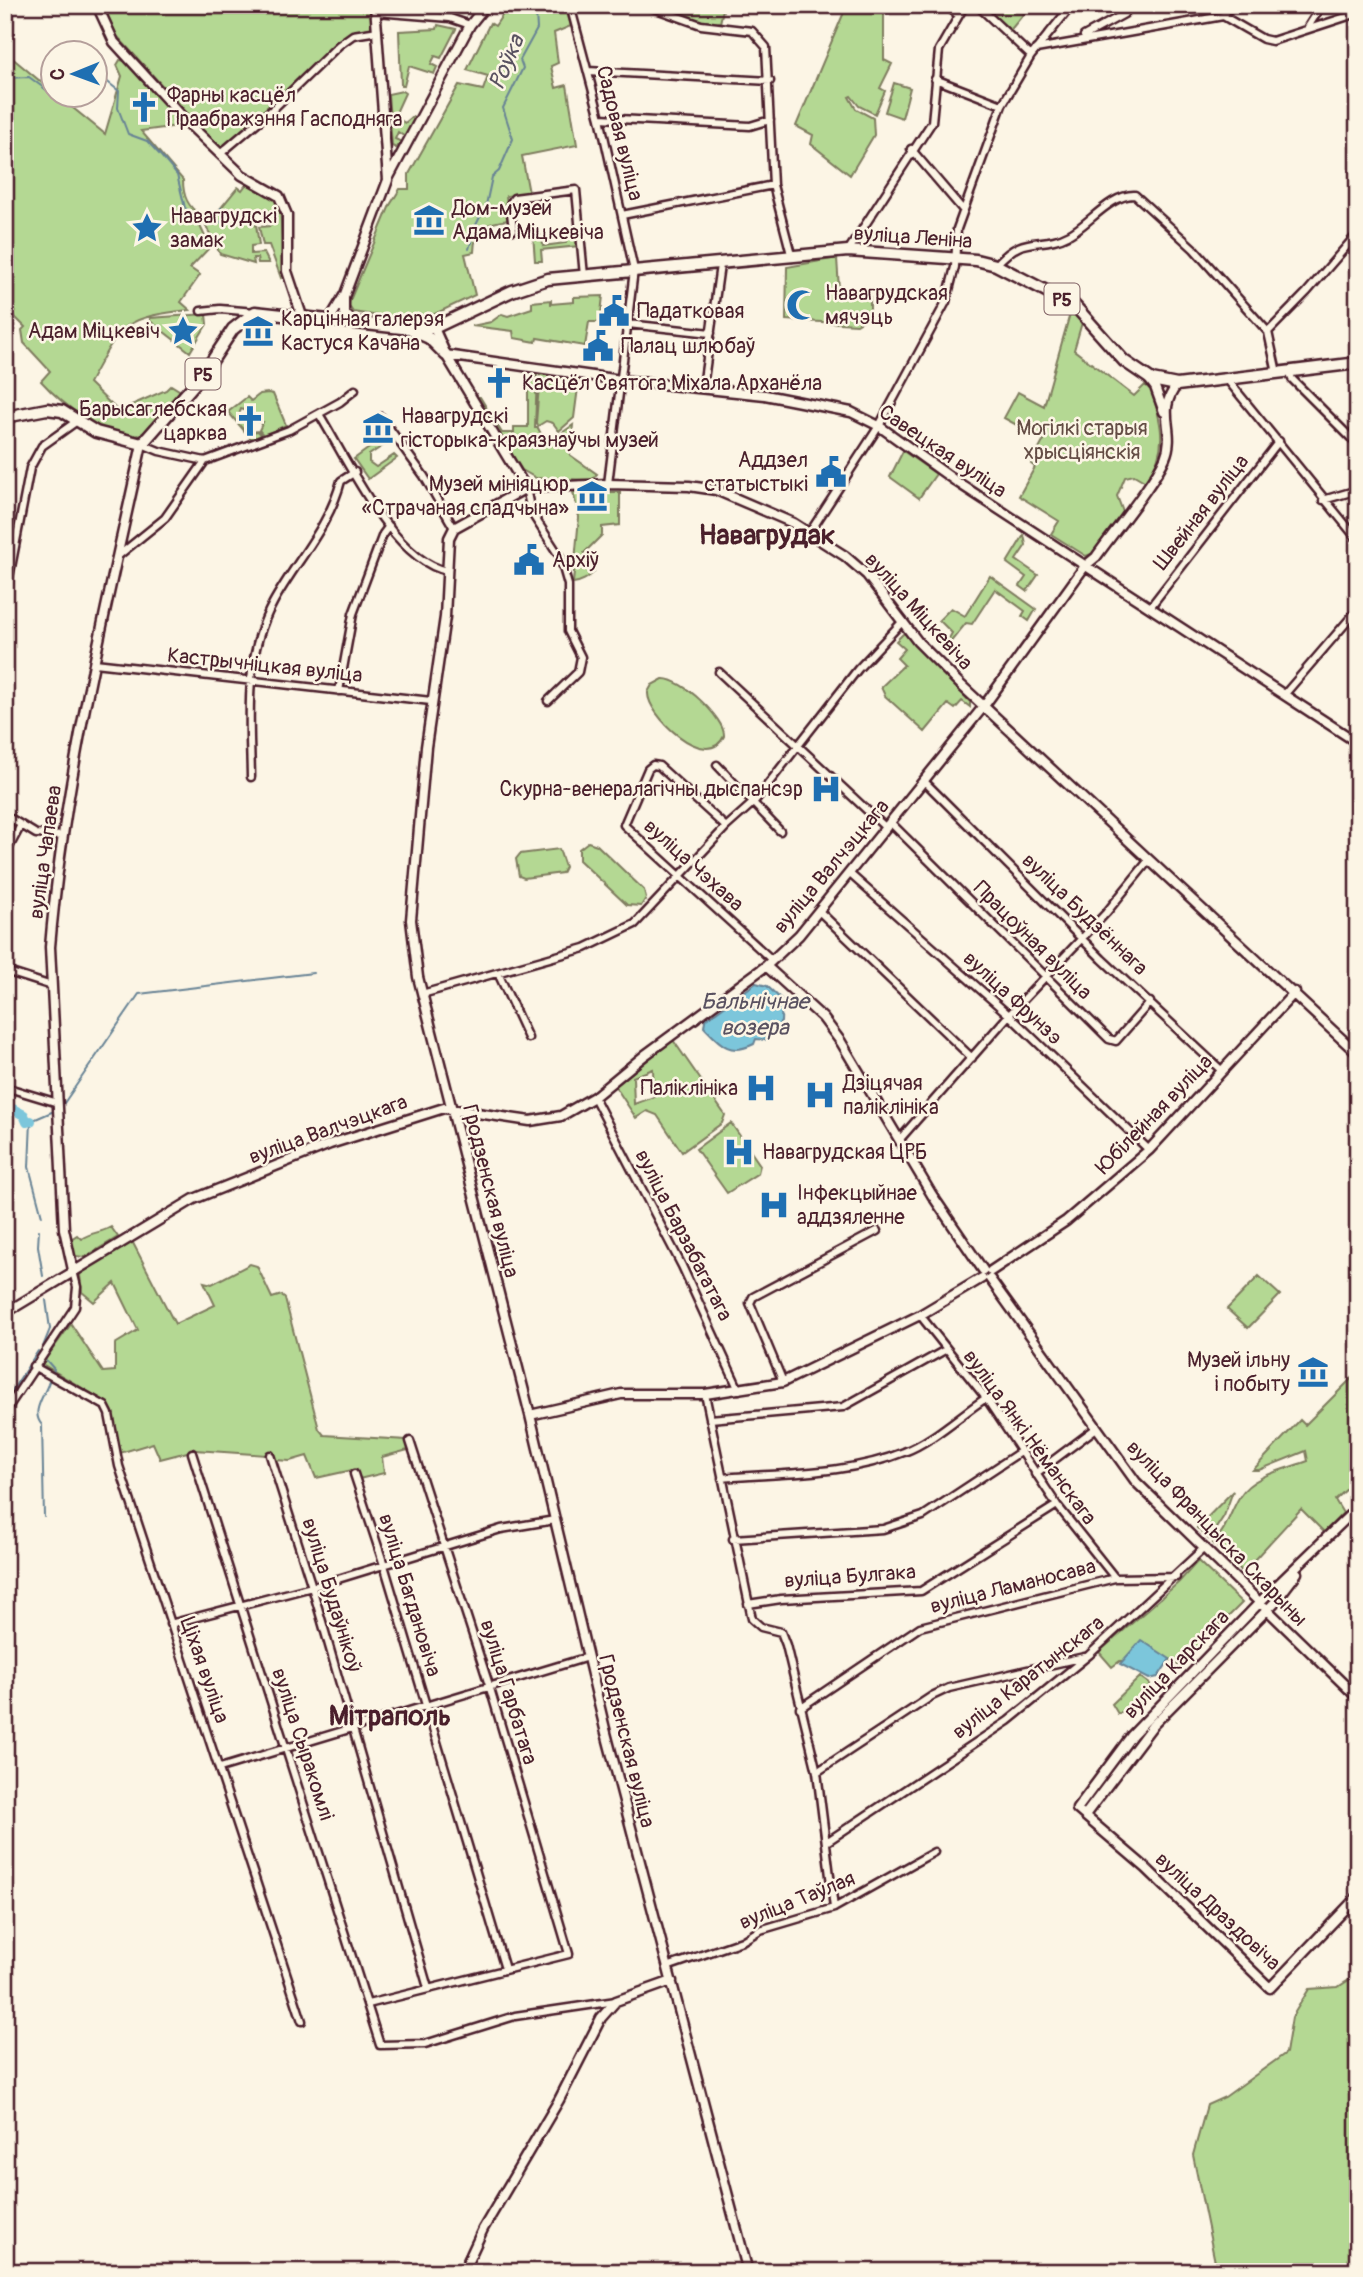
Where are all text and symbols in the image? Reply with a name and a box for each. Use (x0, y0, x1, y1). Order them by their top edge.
water label: Роўка (482, 29, 531, 94)
north arrow (38, 38, 108, 108)
street label: Садовая вуліца (590, 63, 649, 203)
text: С (46, 68, 70, 80)
place label: Фарны касцёл Праабражэння Гасподняга (167, 82, 403, 133)
church icon: Фарны касцёл Праабражэння Гасподняга (127, 90, 161, 124)
place label: Дом-музей Адама Міцкевіча (451, 195, 604, 246)
place label: Навагрудскі замак (170, 203, 277, 254)
museum icon: Дом-музей Адама Міцкевіча (412, 203, 446, 237)
place icon: Навагрудскі замак (130, 211, 164, 245)
street label: вуліца Леніна (853, 220, 973, 255)
place label: Навагрудская мячэць (825, 280, 948, 331)
road number: Р5 (1044, 284, 1080, 314)
mosque icon: Навагрудская мячэць (785, 288, 819, 322)
public building icon: Падатковая (597, 294, 631, 328)
place label: Падатковая (637, 298, 744, 325)
place label: Карцінная галерэя Кастуся Качана (281, 306, 444, 357)
place icon: Адам Міцкевіч (166, 314, 200, 348)
museum icon: Карцінная галерэя Кастуся Качана (241, 314, 275, 348)
place label: Адам Міцкевіч (28, 318, 160, 345)
public building icon: Палац шлюбаў (581, 329, 615, 363)
place label: Палац шлюбаў (621, 333, 755, 360)
road number: Р5 (186, 358, 220, 390)
church icon: Касцёл Святога Міхала Арханёла (482, 366, 516, 400)
place label: Касцёл Святога Міхала Арханёла (522, 370, 822, 397)
place label: Барысаглебская царква (79, 396, 227, 447)
street label: Савецкая вуліца (874, 399, 1012, 504)
place label: Навагрудскі гісторыка-краязнаўчы музей (401, 403, 659, 454)
church icon: Барысаглебская царква (233, 404, 267, 438)
museum icon: Навагрудскі гісторыка-краязнаўчы музей (361, 411, 395, 445)
park label: Могілкі старыя хрысціянскія (1016, 415, 1148, 466)
place label: Аддзел статыстыкі (705, 447, 808, 498)
street label: Швейная вуліца (1148, 449, 1255, 576)
public building icon: Аддзел статыстыкі (814, 455, 848, 489)
place label: Музей мініяцюр «Страчаная спадчына» (362, 471, 569, 522)
museum icon: Музей мініяцюр «Страчаная спадчына» (575, 479, 609, 513)
district label: Навагрудак (699, 518, 835, 553)
public building icon: Архіў (512, 543, 546, 577)
place label: Архіў (552, 547, 599, 574)
street label: вуліца Міцкевіча (859, 547, 979, 676)
street label: Кастрычніцкая вуліца (166, 642, 364, 689)
hospital icon: Скурна-венералагічны дыспансэр (809, 772, 843, 806)
place label: Скурна-венералагічны дыспансэр (500, 776, 803, 803)
street label: вуліца Чапаева (23, 783, 68, 921)
street label: вуліца Валчэцкага (767, 794, 895, 939)
street label: вуліца Чэхава (638, 813, 749, 917)
street label: вуліца Будзённага (1016, 847, 1153, 981)
street label: Працоўная вуліца (967, 875, 1098, 1006)
street label: вуліца Фрунзэ (957, 945, 1068, 1051)
water label: Бальнічнае возера (701, 987, 812, 1042)
street label: Юбілейная вуліца (1090, 1048, 1219, 1180)
place label: Дзіцячая паліклініка (842, 1070, 939, 1121)
hospital icon: Паліклініка (744, 1071, 778, 1105)
place label: Паліклініка (640, 1075, 738, 1102)
hospital icon: Дзіцячая паліклініка (803, 1078, 837, 1112)
street label: вуліца Валчэцкага (245, 1088, 411, 1171)
street label: Гродзенская вуліца (456, 1102, 525, 1281)
hospital icon: Навагрудская ЦРБ (722, 1135, 756, 1169)
place label: Навагрудская ЦРБ (762, 1139, 927, 1166)
street label: вуліца Барзабагатага (629, 1145, 738, 1326)
place label: Інфекцыйнае аддзяленне (797, 1180, 917, 1231)
hospital icon: Інфекцыйнае аддзяленне (757, 1188, 791, 1222)
street label: вуліца Янкі Нёманскага (957, 1344, 1102, 1530)
place label: Музей ільну і побыту (1187, 1347, 1290, 1398)
museum icon: Музей ільну і побыту (1296, 1355, 1330, 1389)
street label: вуліца Францыска Скарыны (1120, 1434, 1313, 1632)
street label: вуліца Багдановіча (372, 1510, 447, 1680)
street label: вуліца Будаўнікоў (295, 1515, 368, 1676)
street label: вуліца Ламаносава (927, 1553, 1099, 1620)
street label: вуліца Булгака (783, 1558, 917, 1595)
street label: вуліца Карскага (1117, 1604, 1235, 1725)
street label: вуліца Каратынскага (947, 1610, 1110, 1745)
street label: Ціхая вуліца (174, 1614, 235, 1727)
street label: вуліца Гарбатага (474, 1616, 543, 1768)
street label: Гродзенская вуліца (592, 1652, 661, 1831)
street label: вуліца Сыракомлі (265, 1665, 340, 1824)
district label: Мітраполь (329, 1699, 451, 1734)
street label: вуліца Драздовіча (1149, 1846, 1286, 1977)
street label: вуліца Таўлая (735, 1865, 859, 1936)

